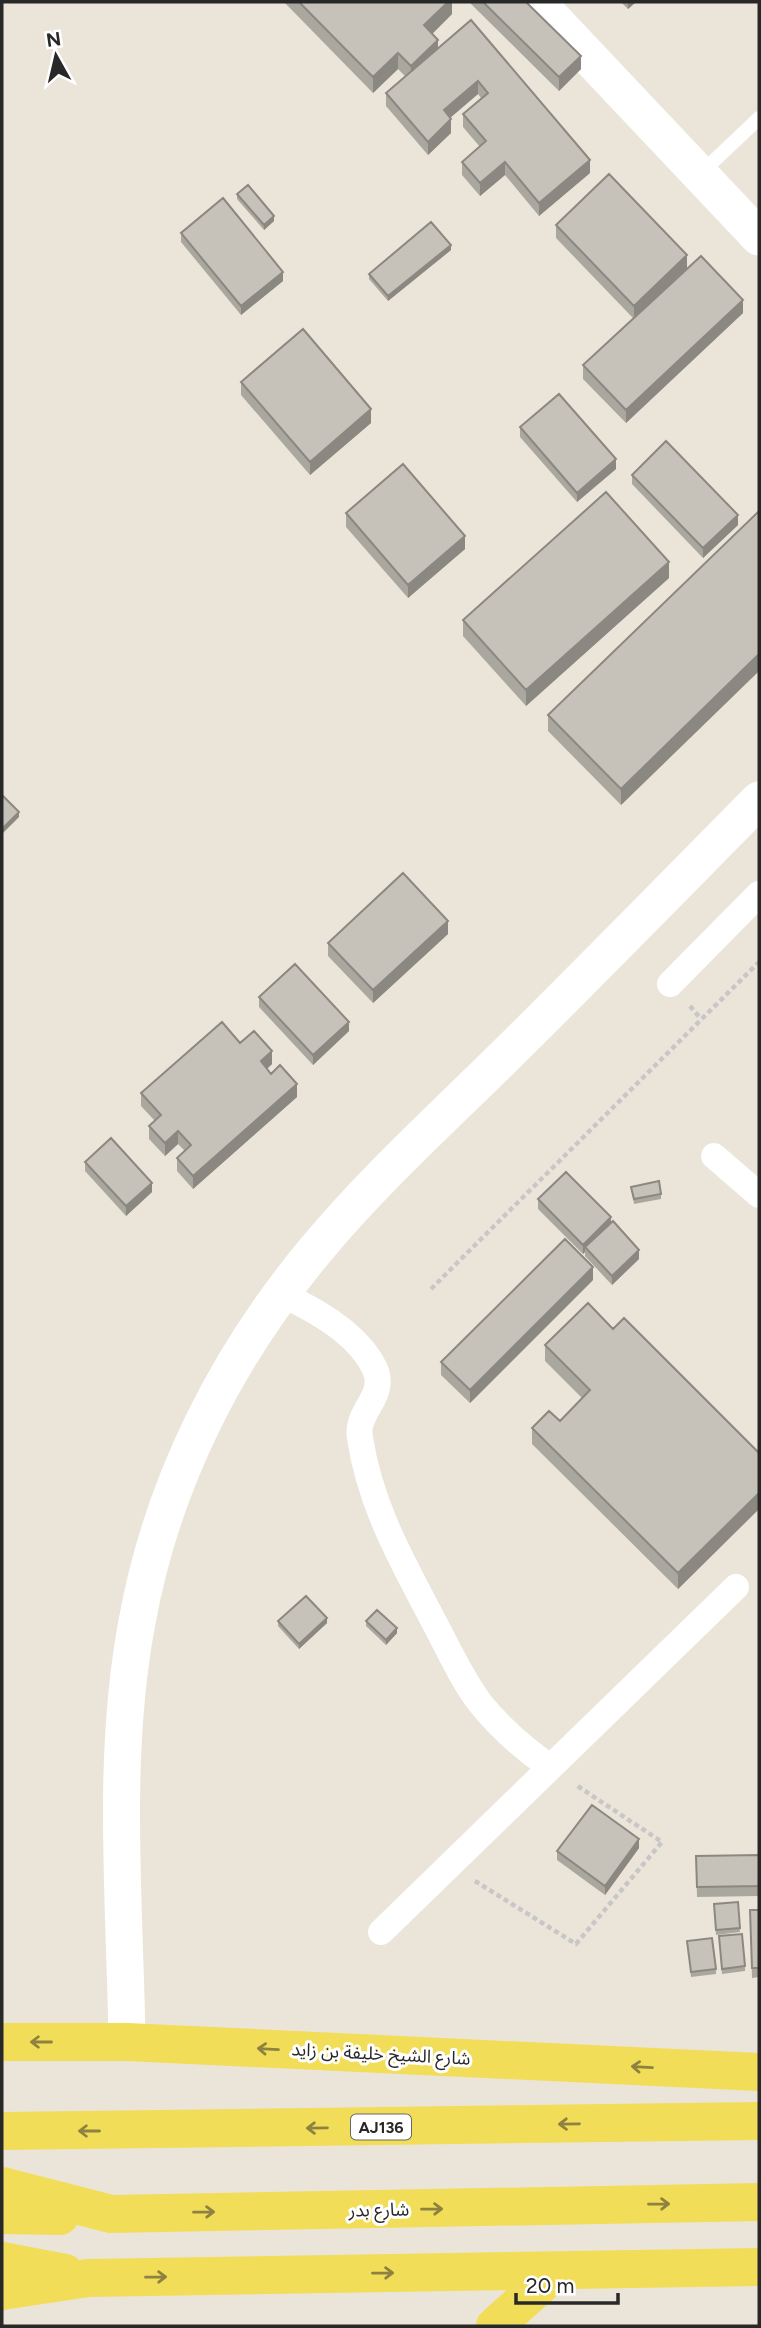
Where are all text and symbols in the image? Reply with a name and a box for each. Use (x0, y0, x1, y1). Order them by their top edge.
north arrow (21, 21, 91, 91)
text: N (45, 27, 63, 52)
one-way arrow (29, 2035, 52, 2049)
street label: شارع الشيخ خليفة بن زايد (291, 2038, 471, 2073)
one-way arrow (257, 2042, 280, 2055)
one-way arrow (631, 2060, 654, 2073)
road number: AJ136 (351, 2114, 411, 2140)
one-way arrow (557, 2117, 580, 2131)
one-way arrow (305, 2121, 328, 2135)
one-way arrow (78, 2124, 101, 2138)
street label: شارع بدر (348, 2198, 410, 2225)
one-way arrow (647, 2198, 670, 2211)
one-way arrow (420, 2202, 443, 2216)
one-way arrow (192, 2206, 215, 2219)
scale bar (516, 2262, 618, 2306)
one-way arrow (372, 2267, 395, 2280)
one-way arrow (144, 2270, 167, 2284)
text: 20 m (526, 2273, 574, 2298)

